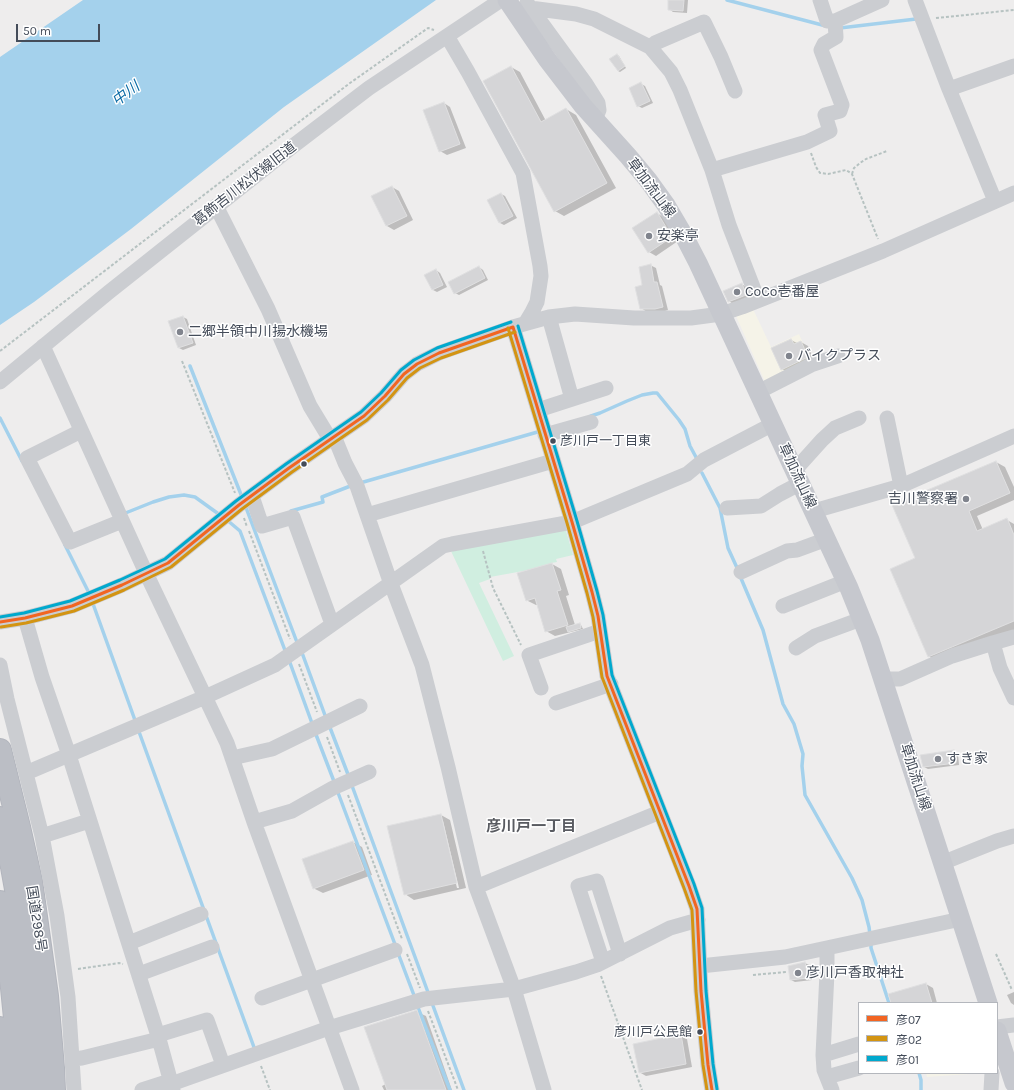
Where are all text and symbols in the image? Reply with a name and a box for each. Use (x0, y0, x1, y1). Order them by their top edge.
scale bar (18, 16, 102, 42)
text: 50 m (23, 24, 51, 38)
water label: 中川 (109, 78, 143, 110)
street label: 葛飾吉川松伏線旧道 (190, 139, 300, 229)
street label: 草加流山線 (623, 155, 679, 221)
place label: 安楽亭 (657, 228, 699, 244)
marker: 安楽亭 (644, 231, 654, 241)
place label: CoCo壱番屋 (745, 284, 819, 300)
marker: CoCo壱番屋 (732, 287, 742, 297)
place label: 二郷半領中川揚水機場 (188, 324, 328, 340)
marker: 二郷半領中川揚水機場 (175, 327, 185, 337)
place label: バイクプラス (797, 348, 881, 364)
marker: バイクプラス (784, 351, 794, 361)
place label: 彦川戸一丁目東 (560, 433, 651, 449)
marker: 彦川戸一丁目東 (548, 436, 558, 446)
street label: 草加流山線 (775, 441, 819, 511)
unlabelled marker (299, 459, 309, 469)
place label: 吉川警察署 (888, 491, 958, 507)
marker: 吉川警察署 (961, 494, 971, 504)
street label: 草加流山線 (896, 741, 934, 813)
place label: すき家 (946, 751, 988, 767)
marker: すき家 (933, 754, 943, 764)
district label: 彦川戸一丁目 (486, 818, 576, 836)
street label: 国道298号 (22, 885, 50, 953)
place label: 彦川戸香取神社 (806, 965, 904, 981)
marker: 彦川戸香取神社 (793, 968, 803, 978)
legend (858, 1002, 998, 1074)
text: 彦07 (896, 1013, 921, 1027)
place label: 彦川戸公民館 (614, 1024, 692, 1040)
marker: 彦川戸公民館 (695, 1027, 705, 1037)
text: 彦02 (896, 1033, 922, 1047)
text: 彦01 (896, 1053, 919, 1067)

